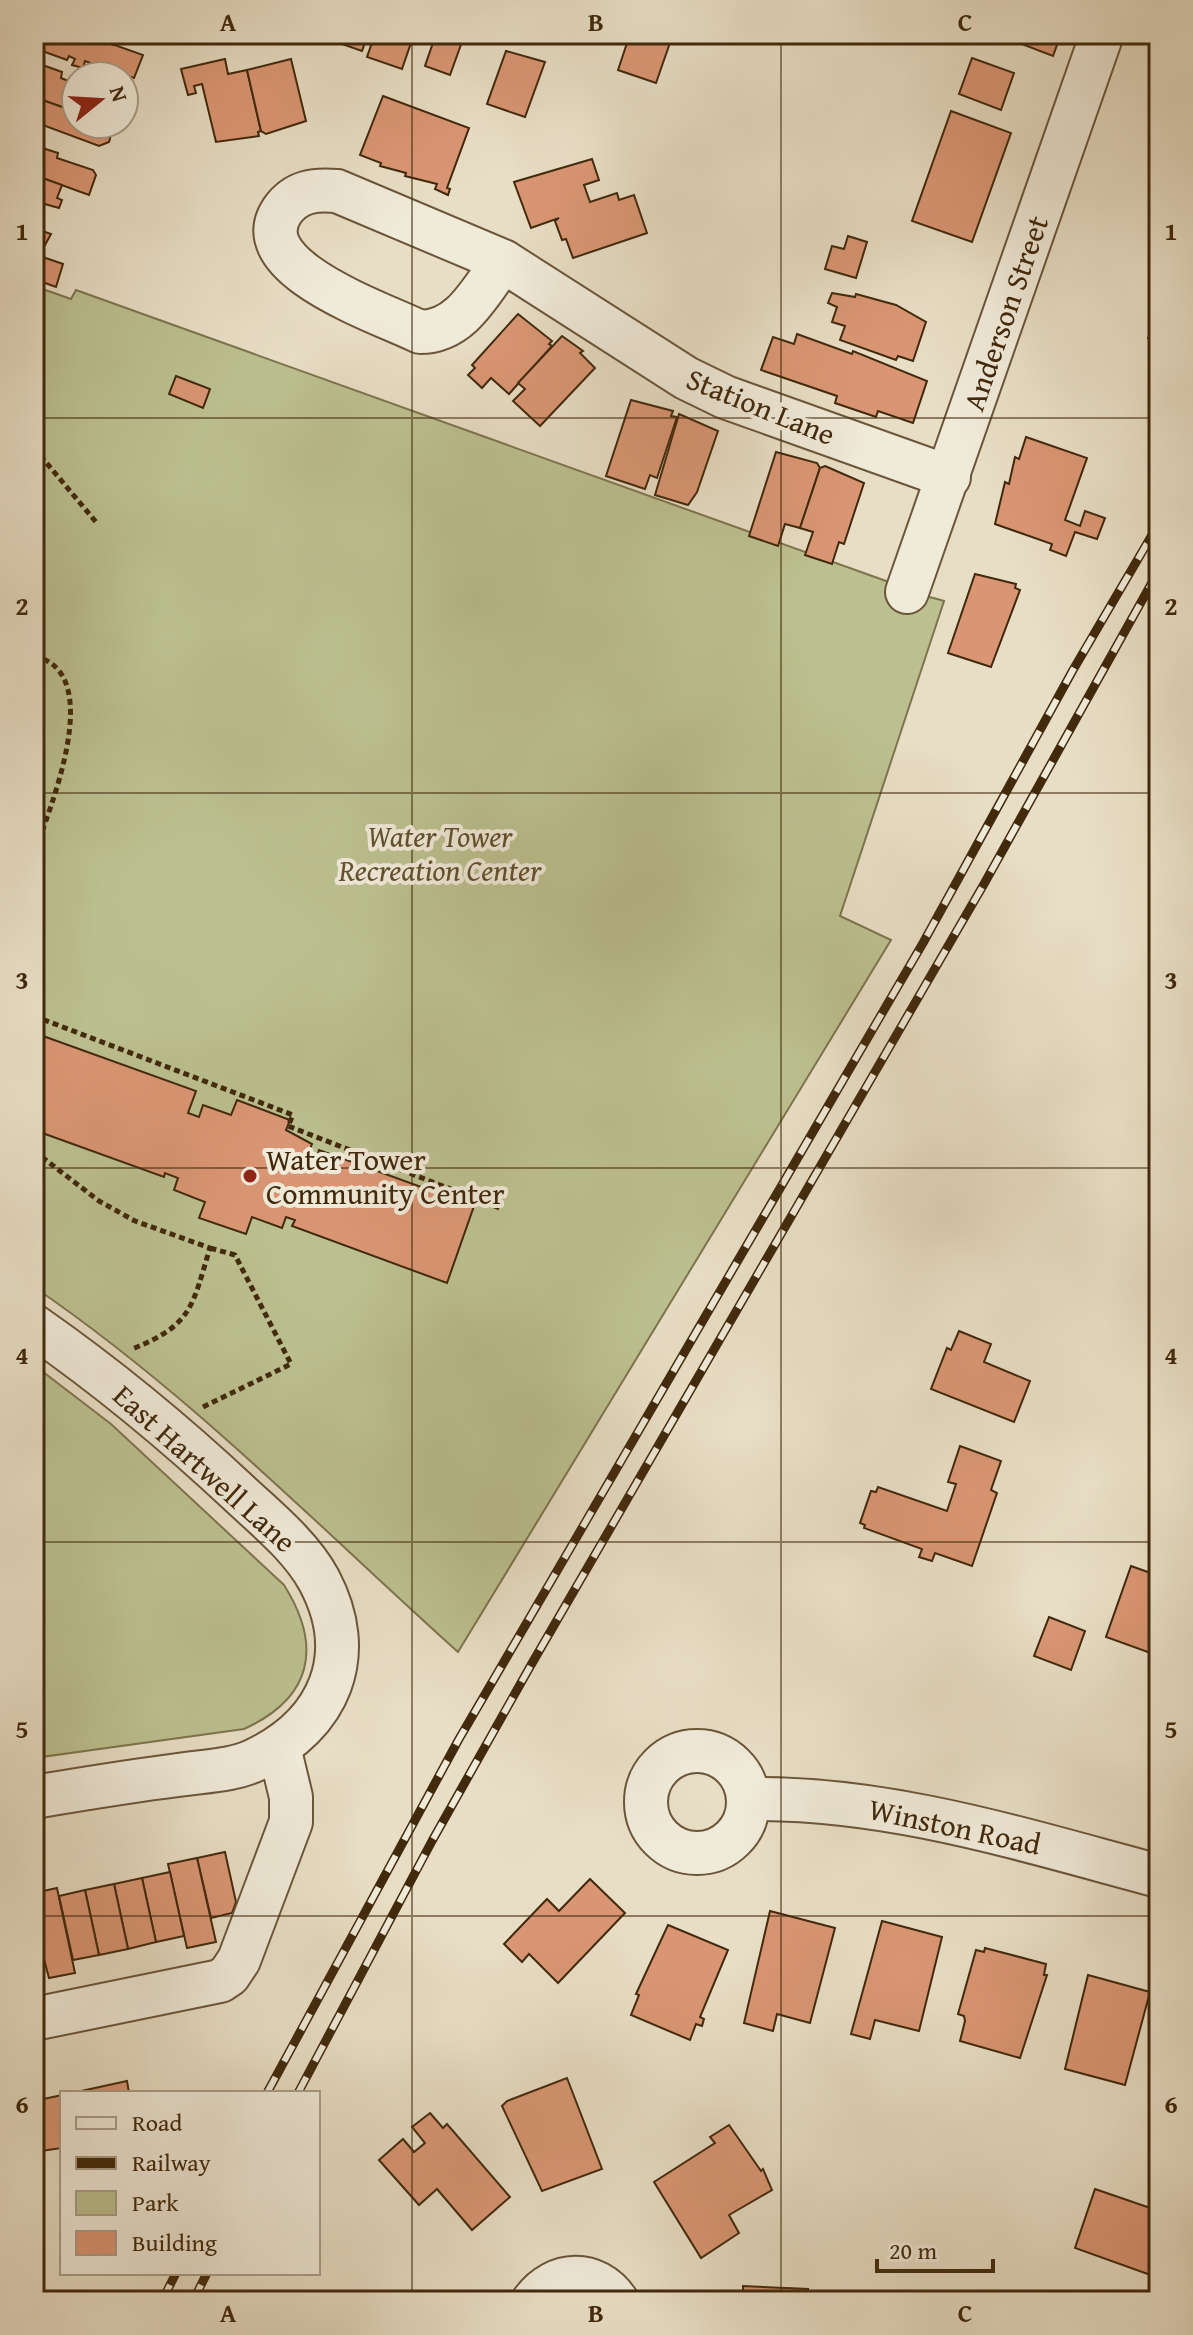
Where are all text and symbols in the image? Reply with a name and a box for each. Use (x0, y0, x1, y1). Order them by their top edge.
text: A (220, 2, 237, 41)
text: B (588, 2, 604, 41)
text: C (958, 2, 972, 41)
north arrow (60, 60, 140, 140)
text: N (102, 82, 137, 106)
street label: Anderson Street (951, 209, 1059, 417)
text: 1 (15, 211, 29, 250)
text: 1 (1164, 211, 1178, 250)
street label: Station Lane (680, 356, 842, 456)
text: 2 (15, 586, 29, 625)
text: 2 (1164, 586, 1178, 625)
park label: Water Tower Recreation Center (338, 814, 542, 892)
text: 3 (15, 960, 29, 999)
text: 3 (1164, 960, 1178, 999)
place label: Water Tower Community Center (266, 1137, 505, 1215)
marker: Water Tower Community Center (241, 1167, 259, 1185)
text: 4 (15, 1335, 29, 1374)
text: 4 (1164, 1335, 1178, 1374)
street label: East Hartwell Lane (104, 1374, 306, 1562)
text: 5 (15, 1709, 29, 1748)
text: 5 (1164, 1709, 1178, 1748)
street label: Winston Road (865, 1786, 1045, 1866)
text: 6 (15, 2084, 29, 2123)
text: 6 (1164, 2084, 1178, 2123)
legend (60, 2091, 320, 2275)
text: Road (132, 2105, 182, 2140)
text: Railway (132, 2145, 211, 2180)
text: Park (132, 2185, 179, 2220)
scale bar (877, 2223, 993, 2273)
text: Building (132, 2225, 217, 2260)
text: 20 m (889, 2233, 937, 2268)
text: A (220, 2293, 237, 2332)
text: B (588, 2293, 604, 2332)
text: C (958, 2293, 972, 2332)

